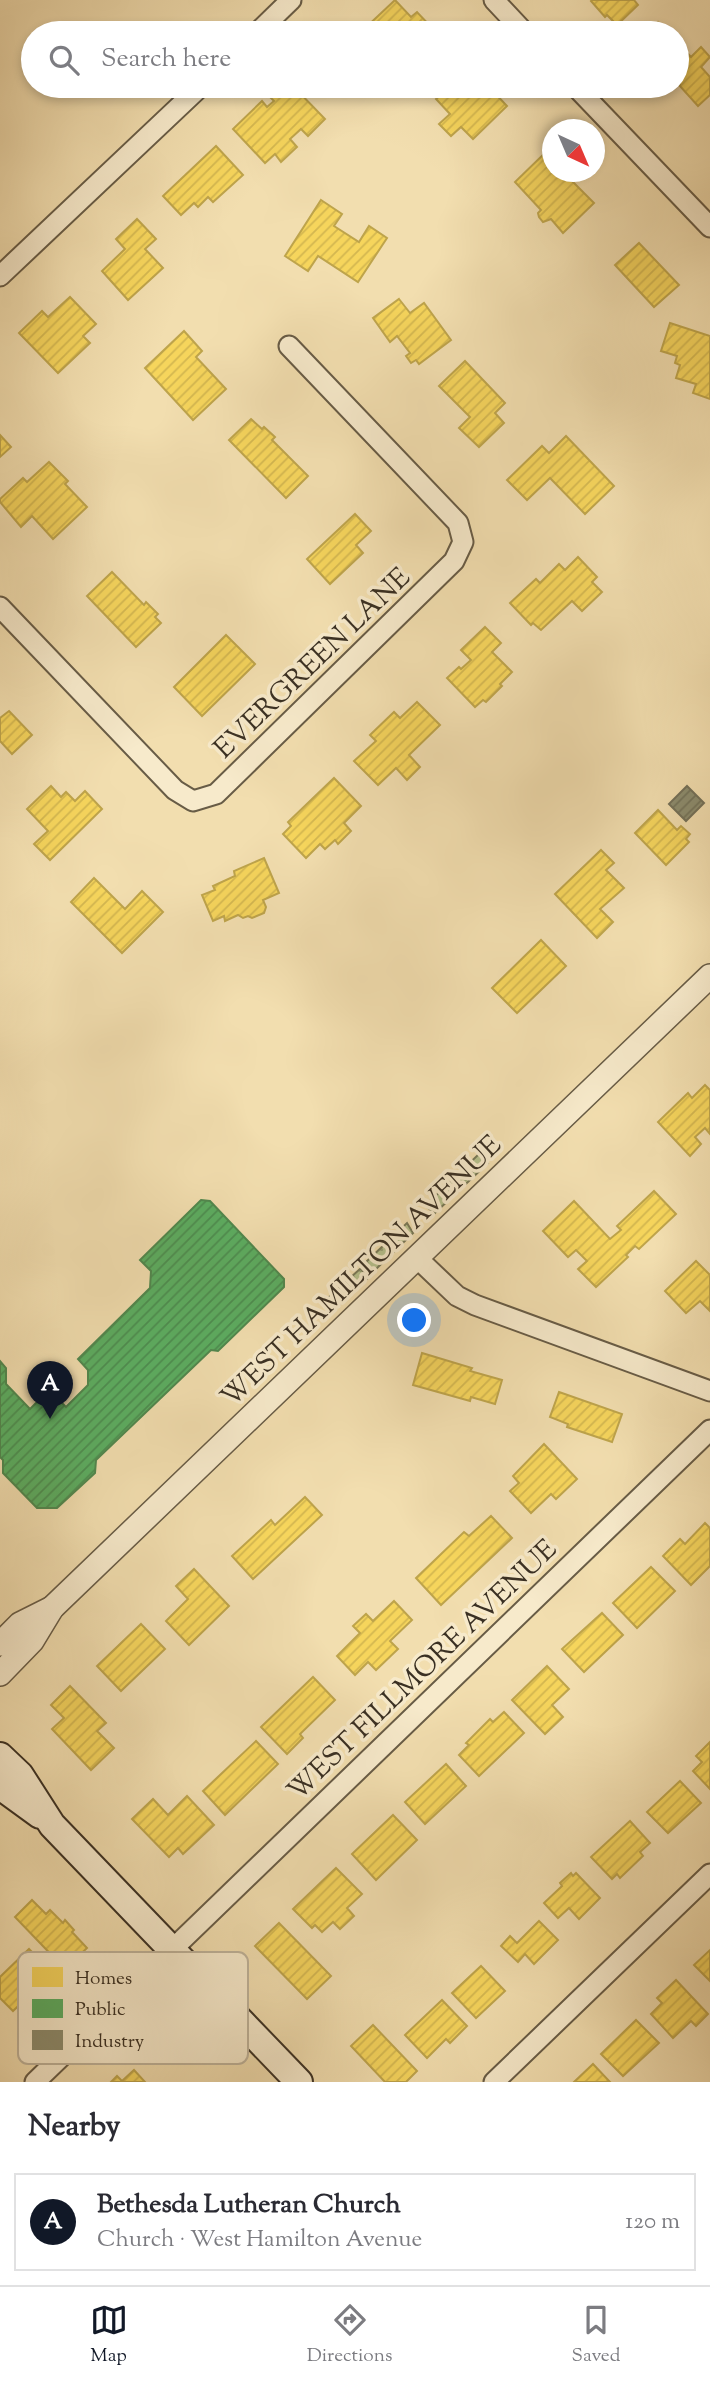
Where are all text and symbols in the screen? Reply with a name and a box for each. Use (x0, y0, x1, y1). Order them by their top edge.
search box (21, 21, 689, 98)
icon: search (45, 41, 83, 79)
text: Search here (101, 41, 231, 78)
north arrow (542, 119, 605, 182)
street label: EVERGREEN LANE (206, 560, 420, 769)
street label: WEST HAMILTON AVENUE (213, 1127, 511, 1417)
your location (397, 1303, 431, 1337)
pin: A (27, 1361, 73, 1419)
street label: WEST FILLMORE AVENUE (279, 1531, 567, 1811)
legend (18, 1952, 248, 2064)
text: Homes (75, 1966, 132, 1993)
text: Public (75, 1997, 126, 2024)
text: Industry (75, 2029, 145, 2056)
text: Nearby (28, 2106, 120, 2149)
text: Bethesda Lutheran Church (97, 2187, 401, 2224)
text: A (44, 2206, 62, 2239)
text: 120 m (625, 2206, 680, 2239)
text: Church · West Hamilton Avenue (97, 2224, 422, 2257)
tab: Map (90, 2301, 128, 2370)
tab: Directions (307, 2301, 392, 2370)
tab: Saved (572, 2301, 620, 2370)

